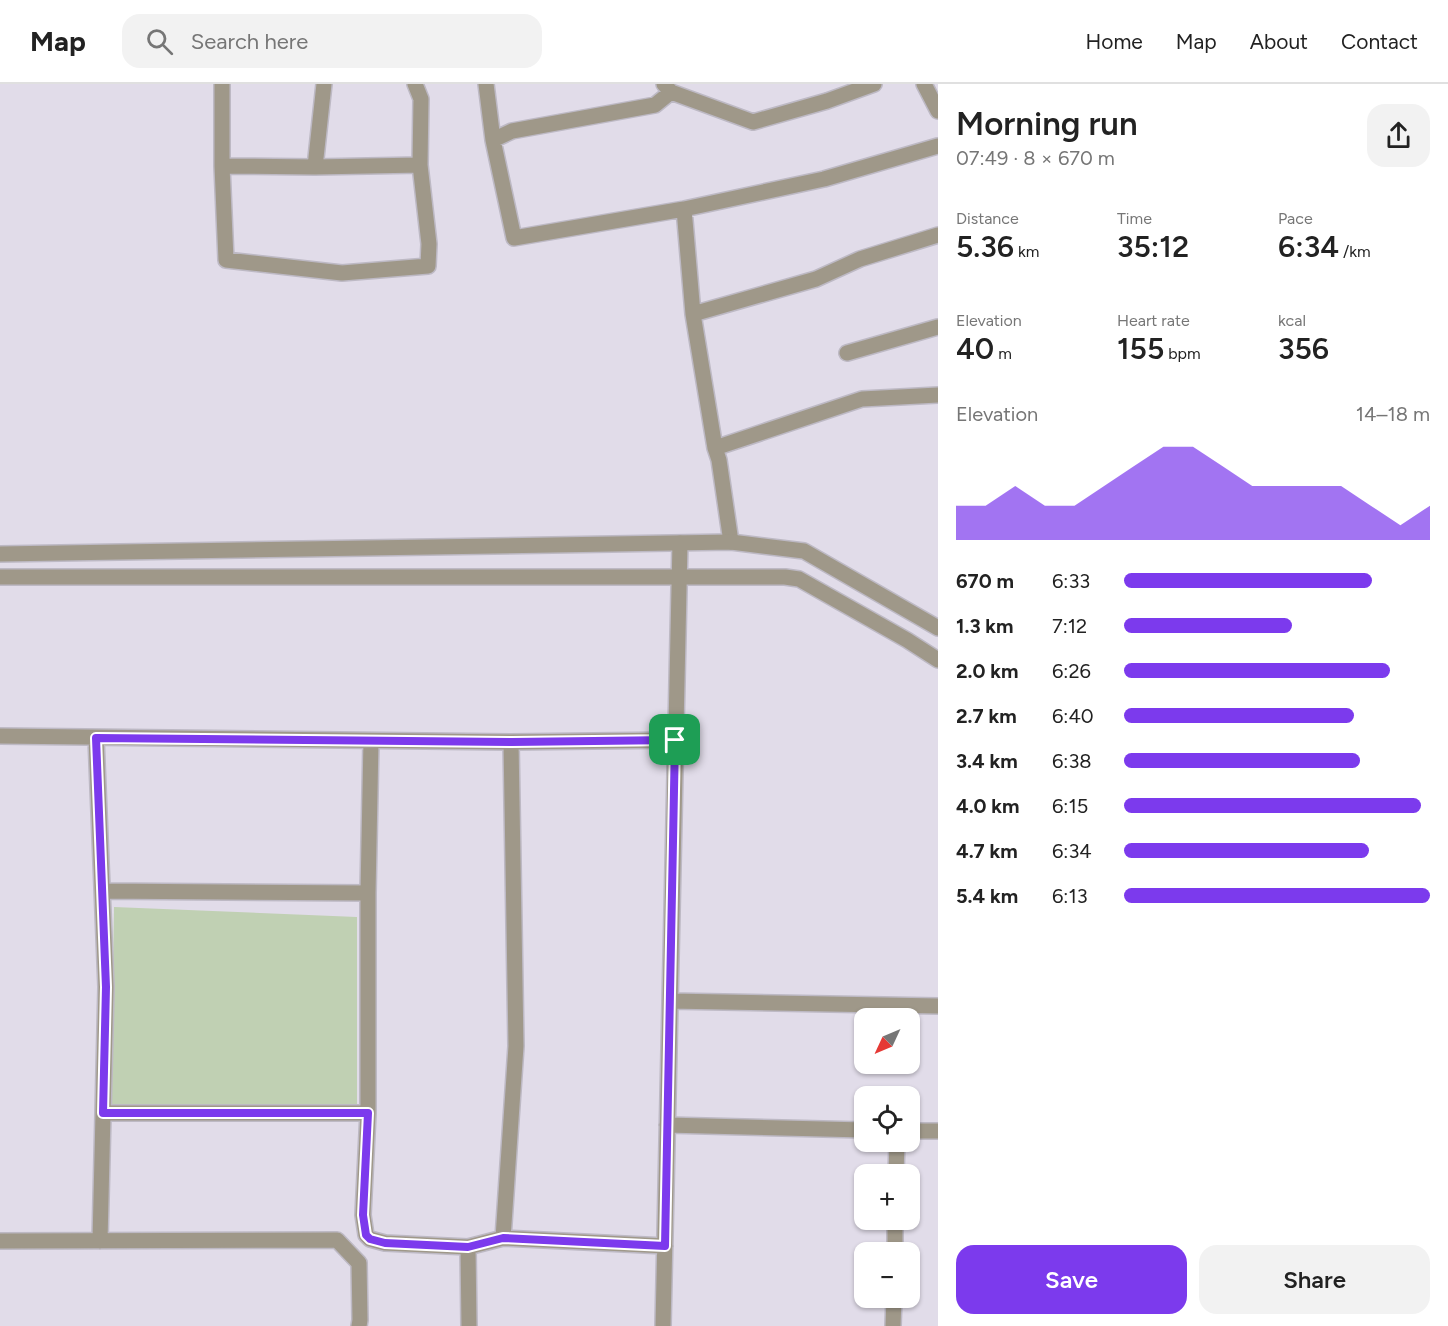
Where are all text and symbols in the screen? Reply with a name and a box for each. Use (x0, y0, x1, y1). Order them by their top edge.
search box (122, 14, 542, 68)
text: Map (30, 24, 86, 58)
icon: search (143, 25, 176, 58)
text: Search here (191, 28, 308, 55)
text: Home (1086, 29, 1143, 54)
text: Map (1176, 29, 1217, 54)
text: About (1250, 29, 1308, 54)
text: Contact (1341, 29, 1418, 54)
text: Morning run (956, 104, 1138, 143)
button: share (1367, 104, 1430, 167)
text: 07:49 · 8 × 670 m (956, 146, 1115, 170)
text: Distance (956, 209, 1019, 228)
text: Time (1117, 209, 1152, 228)
text: Pace (1278, 209, 1313, 228)
text: 5.36 (956, 228, 1014, 265)
text: 35:12 (1117, 228, 1189, 265)
text: 6:34 (1278, 228, 1339, 265)
text: km (1014, 242, 1039, 261)
text: /km (1339, 242, 1371, 261)
text: Elevation (956, 311, 1022, 330)
text: Heart rate (1117, 311, 1190, 330)
text: kcal (1278, 311, 1306, 330)
text: 40 (956, 330, 994, 367)
text: 155 (1117, 330, 1164, 367)
text: 356 (1278, 330, 1329, 367)
text: m (994, 344, 1012, 363)
text: bpm (1164, 344, 1201, 363)
text: Elevation (956, 402, 1038, 426)
text: 14–18 m (1356, 402, 1430, 426)
text: 670 m (956, 569, 1014, 593)
text: 6:33 (1052, 569, 1090, 593)
text: 1.3 km (956, 614, 1013, 638)
text: 7:12 (1052, 614, 1087, 638)
text: 2.0 km (956, 659, 1018, 683)
text: 6:26 (1052, 659, 1091, 683)
text: 2.7 km (956, 704, 1017, 728)
text: 6:40 (1052, 704, 1094, 728)
pin (649, 714, 700, 765)
icon: arrive (658, 723, 691, 756)
text: 3.4 km (956, 749, 1018, 773)
text: 6:38 (1052, 749, 1092, 773)
text: 4.0 km (956, 794, 1020, 818)
text: 6:15 (1052, 794, 1088, 818)
text: 4.7 km (956, 839, 1018, 863)
text: 6:34 (1052, 839, 1092, 863)
text: 5.4 km (956, 884, 1018, 908)
text: 6:13 (1052, 884, 1088, 908)
north arrow (854, 1008, 920, 1074)
map controls (854, 1008, 920, 1308)
button: locate (854, 1086, 920, 1152)
button: + (854, 1164, 920, 1230)
button: − (854, 1242, 920, 1308)
button: Save (956, 1245, 1187, 1314)
button: Share (1199, 1245, 1430, 1314)

